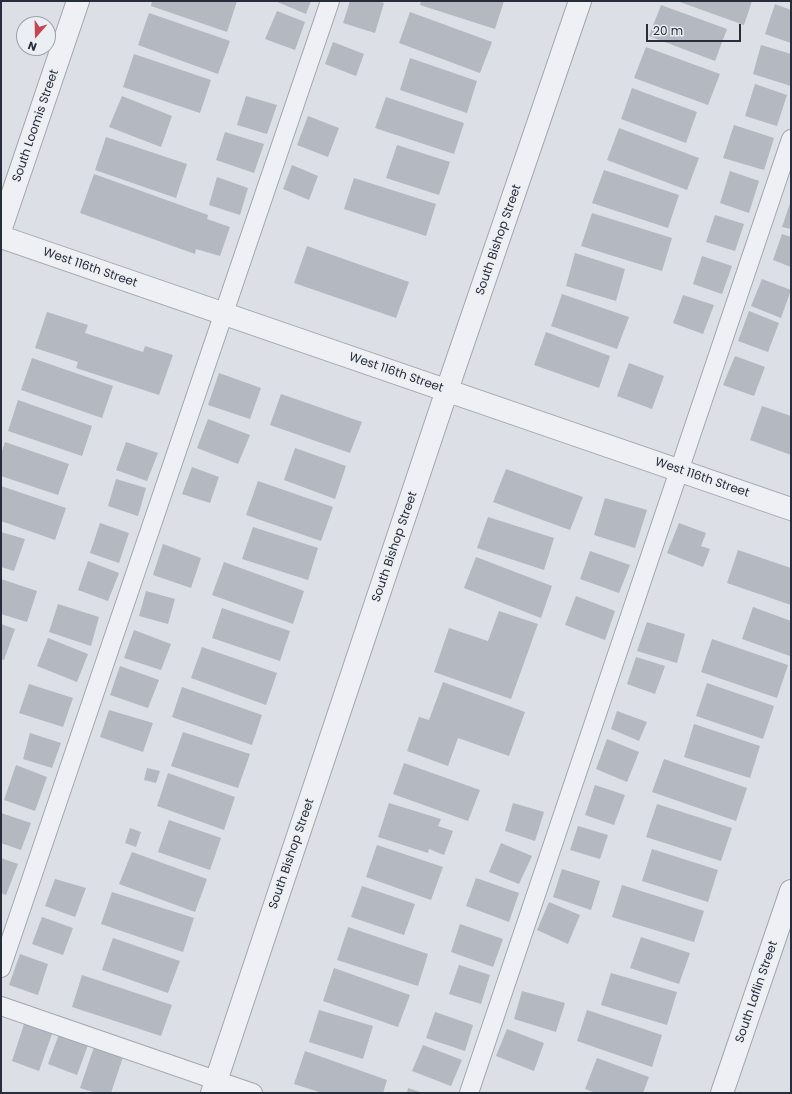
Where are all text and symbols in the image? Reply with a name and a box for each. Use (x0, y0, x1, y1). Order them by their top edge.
north arrow (16, 16, 56, 56)
scale bar (648, 16, 743, 42)
text: 20 m (653, 22, 683, 39)
text: N (26, 37, 39, 55)
street label: South Loomis Street (10, 68, 62, 184)
street label: South Bishop Street (473, 183, 525, 297)
street label: West 116th Street (41, 245, 139, 291)
street label: West 116th Street (347, 350, 445, 396)
street label: West 116th Street (653, 455, 751, 501)
street label: South Bishop Street (369, 490, 421, 604)
street label: South Bishop Street (266, 797, 318, 911)
street label: South Laflin Street (733, 939, 781, 1045)

